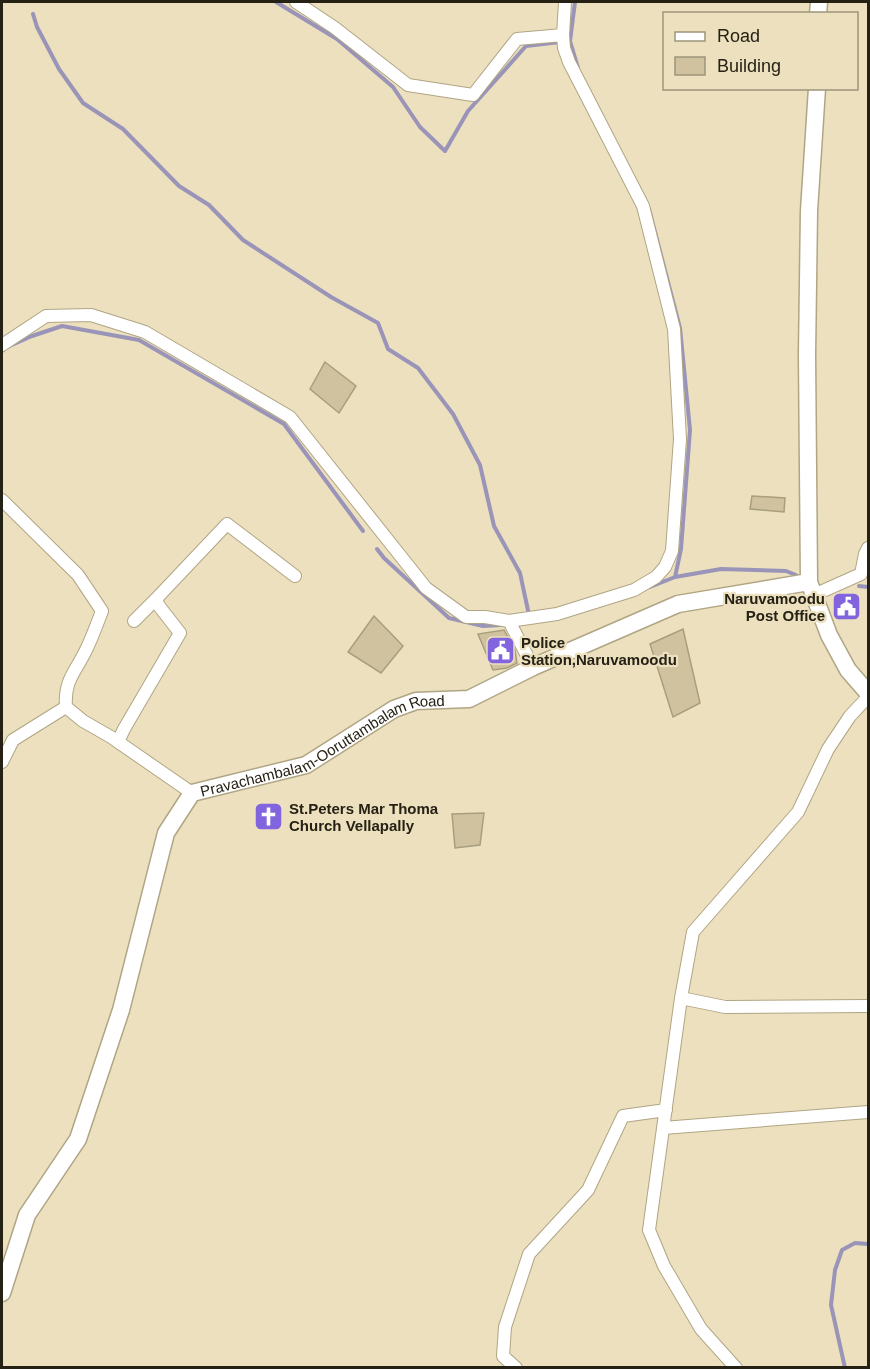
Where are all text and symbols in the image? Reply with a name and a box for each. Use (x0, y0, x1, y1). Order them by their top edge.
legend (663, 12, 858, 90)
text: Road (717, 26, 760, 46)
text: Building (717, 56, 781, 76)
place label: Naruvamoodu Post Office (724, 590, 825, 624)
public building icon: Naruvamoodu Post Office (830, 591, 862, 623)
place label: Police Station,Naruvamoodu (521, 634, 677, 668)
public building icon: Police Station,Naruvamoodu (484, 635, 516, 667)
street label: Pravachambalam-Ooruttambalam Road (198, 691, 445, 799)
place label: St.Peters Mar Thoma Church Vellapally (289, 800, 439, 834)
church icon: St.Peters Mar Thoma Church Vellapally (252, 801, 284, 833)

